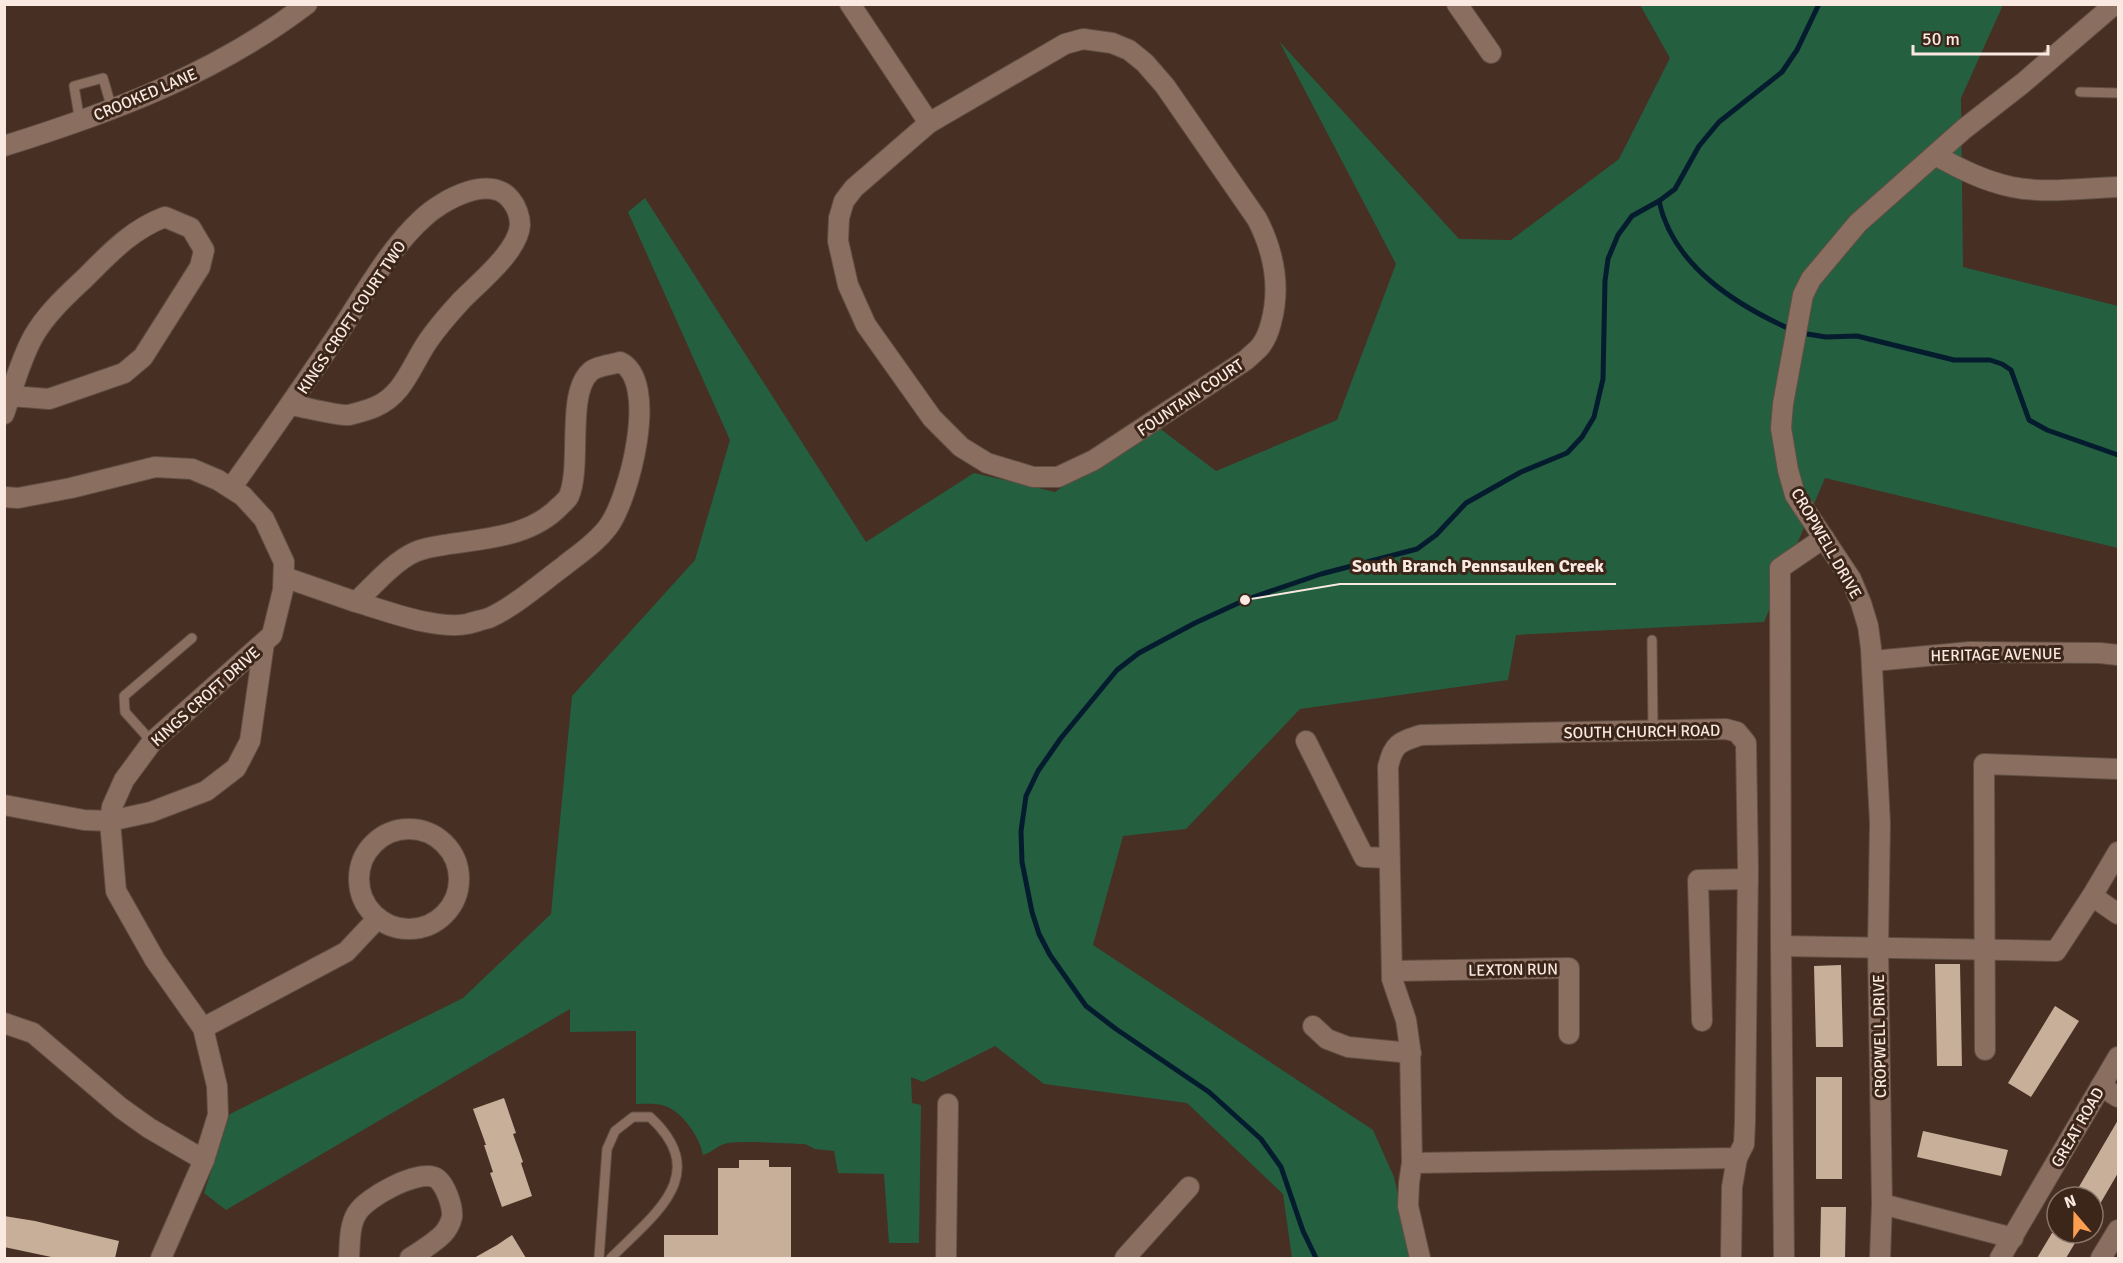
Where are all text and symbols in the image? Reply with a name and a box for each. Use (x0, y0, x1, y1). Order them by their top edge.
scale bar (1913, 18, 2048, 56)
text: 50 m (1922, 28, 1960, 50)
street label: CROOKED LANE (91, 64, 200, 126)
street label: KINGS CROFT COURT TWO (293, 237, 411, 398)
street label: FOUNTAIN COURT (1133, 355, 1248, 441)
street label: CROPWELL DRIVE (1786, 485, 1866, 602)
callout: South Branch Pennsauken Creek (1340, 548, 1616, 584)
text: South Branch Pennsauken Creek (1352, 555, 1605, 577)
street label: KINGS CROFT DRIVE (147, 642, 264, 751)
street label: HERITAGE AVENUE (1930, 644, 2062, 666)
street label: SOUTH CHURCH ROAD (1564, 721, 1720, 743)
street label: LEXTON RUN (1468, 959, 1558, 981)
street label: CROPWELL DRIVE (1869, 974, 1891, 1098)
street label: GREAT ROAD (2047, 1084, 2109, 1171)
north arrow (2045, 1185, 2105, 1245)
text: N (2062, 1191, 2079, 1213)

